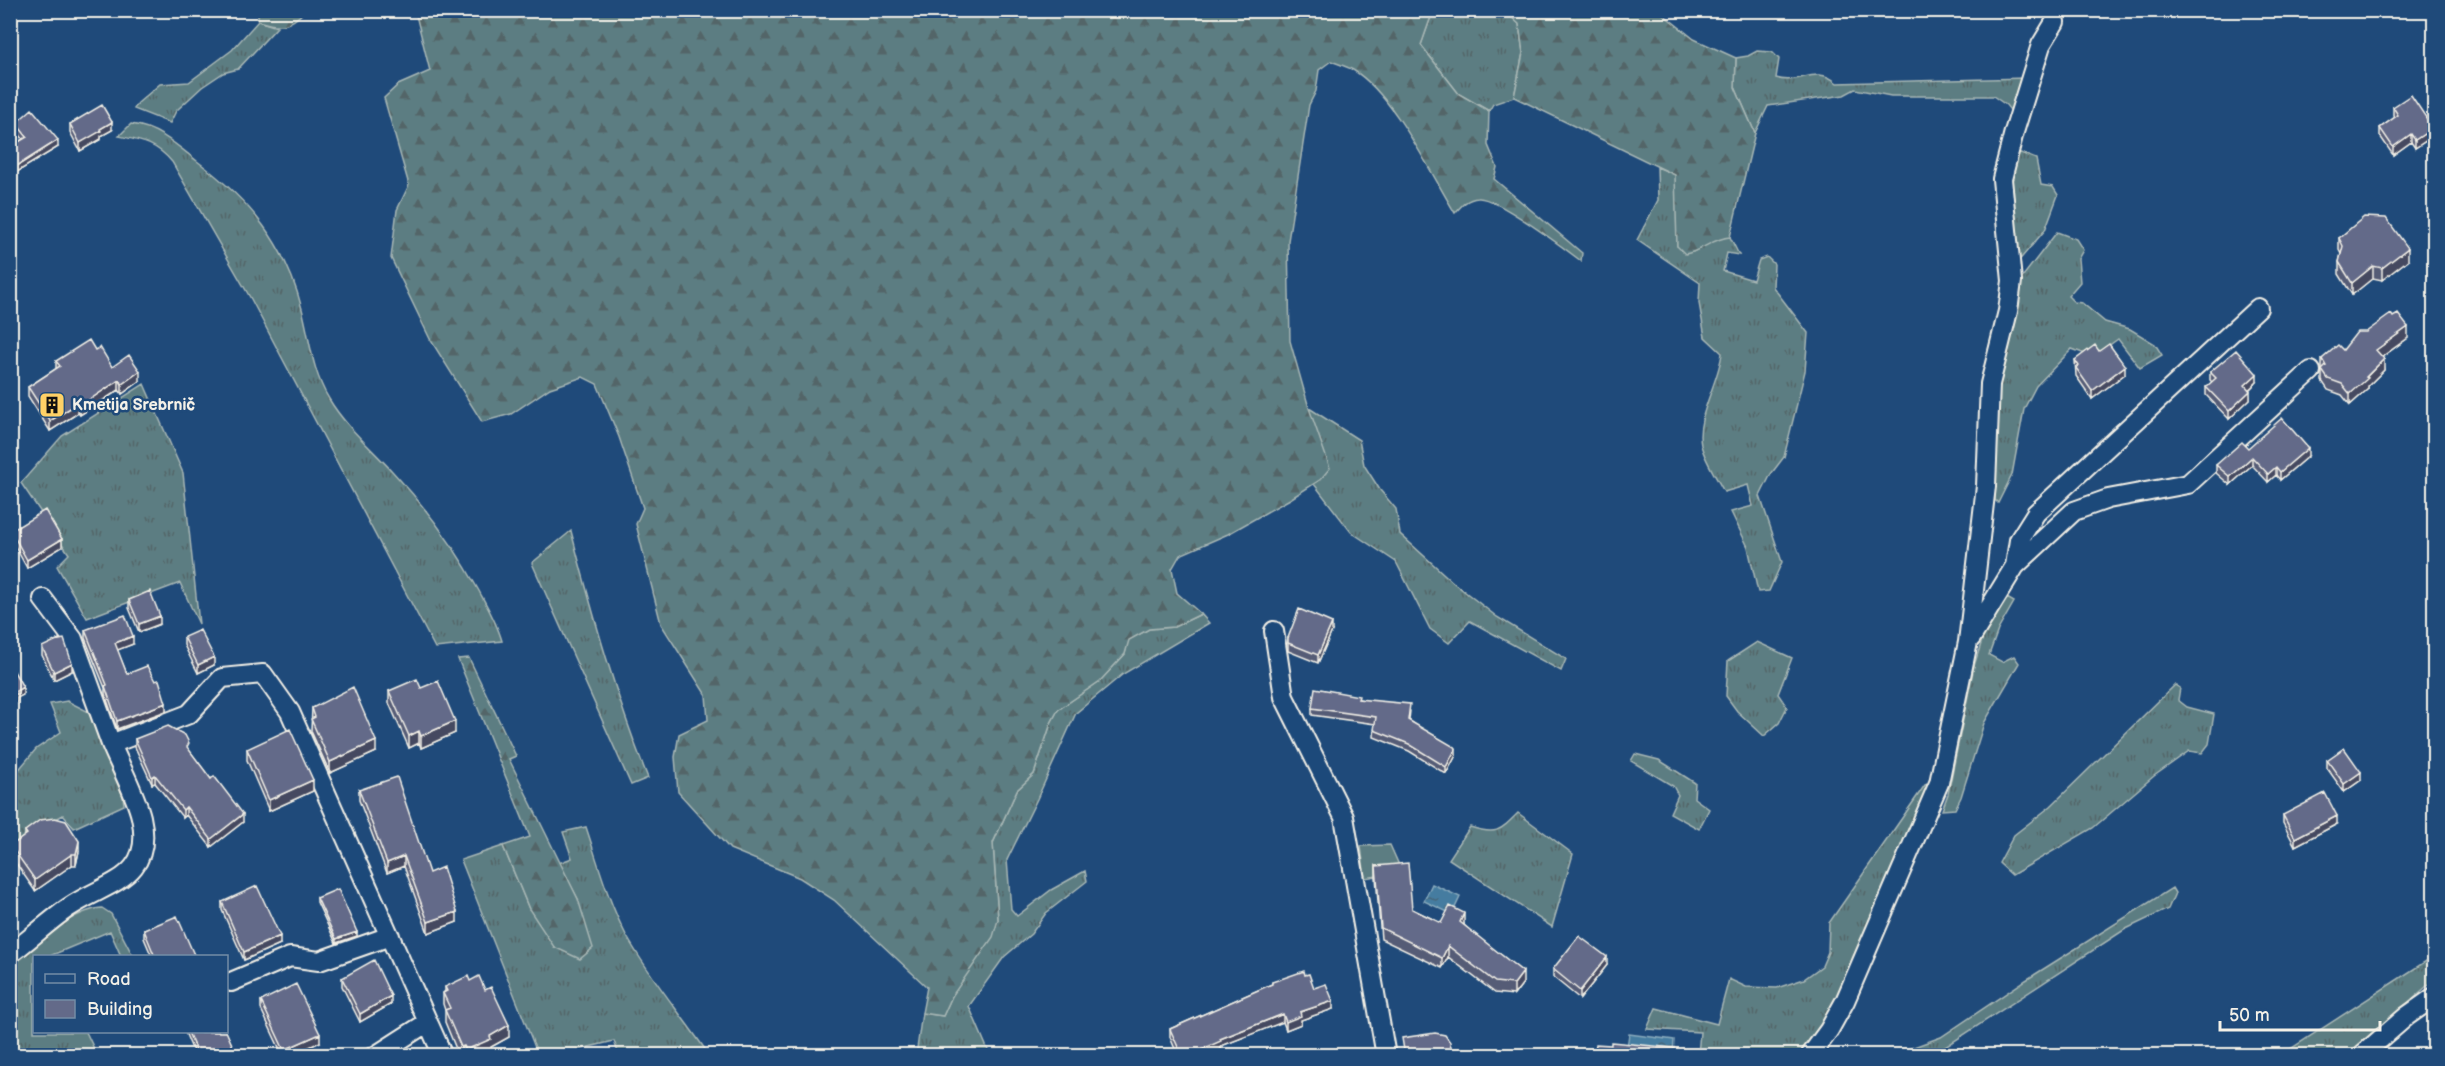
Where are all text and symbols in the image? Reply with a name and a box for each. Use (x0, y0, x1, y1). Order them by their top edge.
building icon: Kmetija Srebrnič (37, 390, 67, 420)
place label: Kmetija Srebrnič (72, 396, 195, 415)
legend (33, 955, 228, 1033)
text: Road (87, 969, 131, 990)
scale bar (2220, 994, 2380, 1032)
text: Building (87, 999, 153, 1020)
text: 50 m (2229, 1005, 2270, 1026)

